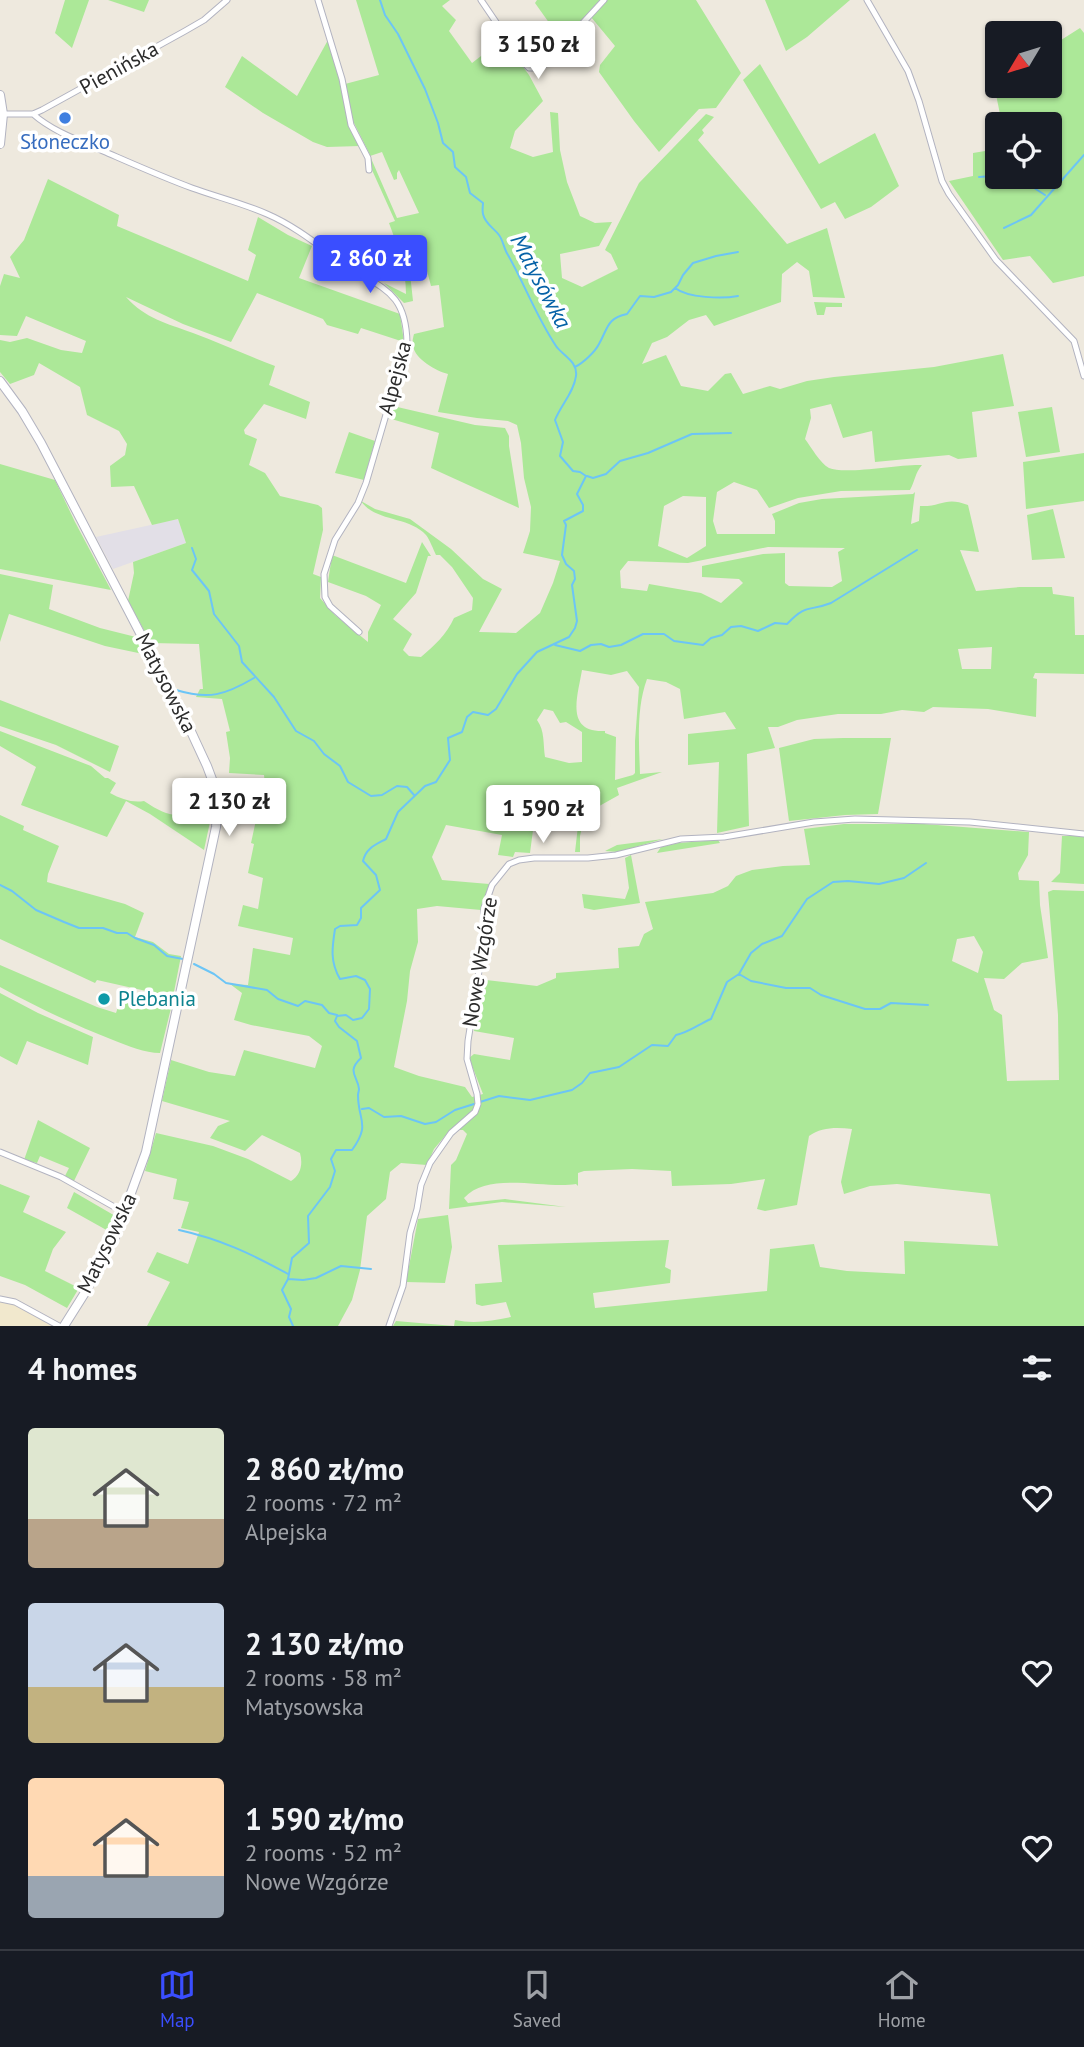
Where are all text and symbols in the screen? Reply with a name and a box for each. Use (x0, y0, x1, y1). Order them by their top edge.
north arrow (985, 21, 1062, 98)
map controls (985, 21, 1062, 189)
pin: 3 150 zł (466, 22, 610, 81)
text: 3 150 zł (497, 29, 579, 58)
street label: Pienińska (75, 35, 163, 100)
marker: Słoneczko (57, 110, 73, 126)
button: locate (985, 112, 1062, 189)
place label: Słoneczko (20, 128, 110, 155)
water label: Matysówka (504, 228, 578, 333)
pin: 2 860 zł (298, 236, 442, 295)
text: 2 860 zł (329, 243, 411, 272)
street label: Alpejska (372, 338, 417, 418)
street label: Matysowska (130, 628, 203, 737)
pin: 2 130 zł (157, 778, 301, 838)
text: 2 130 zł (188, 786, 270, 815)
pin: 1 590 zł (471, 786, 615, 845)
text: 1 590 zł (502, 793, 584, 822)
street label: Nowe Wzgórze (456, 895, 503, 1029)
place label: Plebania (118, 985, 196, 1012)
marker: Plebania (96, 991, 112, 1007)
street label: Matysowska (71, 1188, 142, 1297)
text: 4 homes (28, 1349, 137, 1388)
icon: filters (1018, 1349, 1056, 1387)
text: 2 860 zł/mo (245, 1449, 404, 1488)
icon: home (84, 1456, 168, 1540)
icon: heart (1018, 1479, 1056, 1517)
text: 2 rooms · 72 m² (245, 1488, 402, 1517)
text: Alpejska (245, 1517, 328, 1546)
text: 2 130 zł/mo (245, 1624, 404, 1663)
icon: home (84, 1631, 168, 1715)
icon: heart (1018, 1654, 1056, 1692)
text: 2 rooms · 58 m² (245, 1663, 402, 1692)
text: Matysowska (245, 1692, 364, 1721)
text: 1 590 zł/mo (245, 1799, 404, 1838)
icon: home (84, 1806, 168, 1890)
icon: heart (1018, 1829, 1056, 1867)
text: 2 rooms · 52 m² (245, 1838, 402, 1867)
text: Nowe Wzgórze (245, 1867, 389, 1896)
tab: Map (158, 1966, 196, 2032)
tab: Saved (513, 1966, 561, 2032)
tab: Home (878, 1966, 926, 2032)

